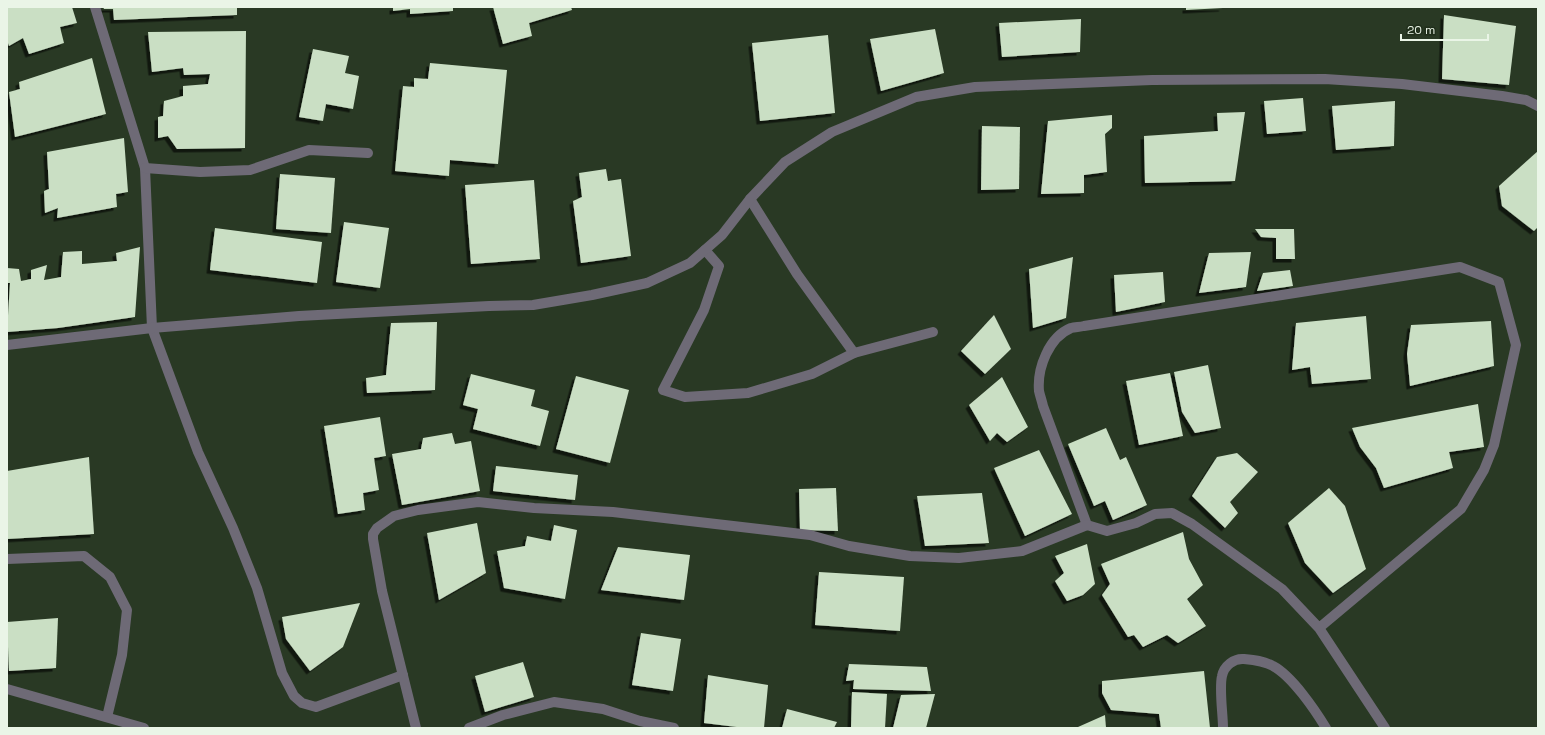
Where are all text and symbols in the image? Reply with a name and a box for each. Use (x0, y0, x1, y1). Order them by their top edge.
scale bar (1401, 16, 1488, 42)
text: 20 m (1407, 22, 1435, 38)

